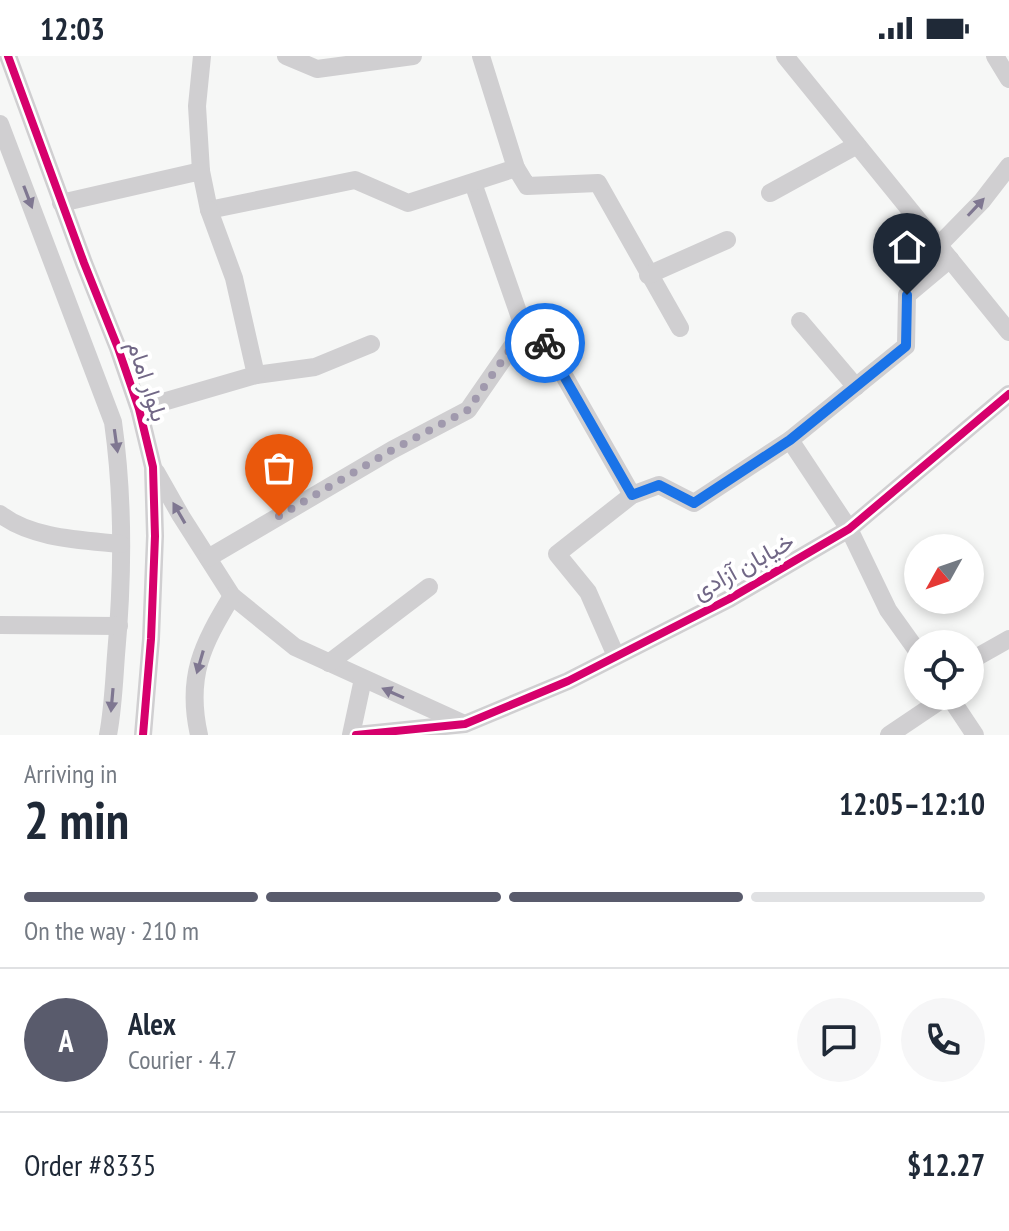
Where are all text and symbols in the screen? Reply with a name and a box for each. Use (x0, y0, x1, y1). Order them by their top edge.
text: 12:03 (40, 9, 105, 48)
one-way arrow (22, 185, 35, 209)
one-way arrow (966, 198, 984, 217)
pin (873, 213, 941, 295)
icon: home (885, 225, 929, 269)
courier (505, 303, 585, 383)
icon: bike (523, 321, 567, 365)
street label: بلوار امام (119, 337, 176, 426)
one-way arrow (110, 429, 123, 454)
pin (245, 434, 313, 516)
icon: bag (257, 446, 301, 490)
one-way arrow (172, 502, 186, 524)
street label: خیابان آزادی (687, 525, 799, 607)
north arrow (904, 534, 984, 614)
map controls (904, 534, 984, 710)
button: locate (904, 630, 984, 710)
one-way arrow (193, 651, 206, 675)
one-way arrow (381, 686, 405, 699)
one-way arrow (106, 688, 119, 713)
text: Arriving in (24, 757, 117, 790)
text: 12:05–12:10 (839, 784, 985, 823)
text: 2 min (24, 786, 129, 853)
text: On the way · 210 m (24, 914, 199, 947)
button: chat (797, 998, 881, 1082)
button: phone (901, 998, 985, 1082)
text: Alex (128, 1004, 176, 1043)
text: A (58, 1021, 74, 1060)
text: Courier · 4.7 (128, 1043, 237, 1076)
text: Order #8335 (24, 1145, 156, 1184)
text: $12.27 (907, 1145, 985, 1184)

